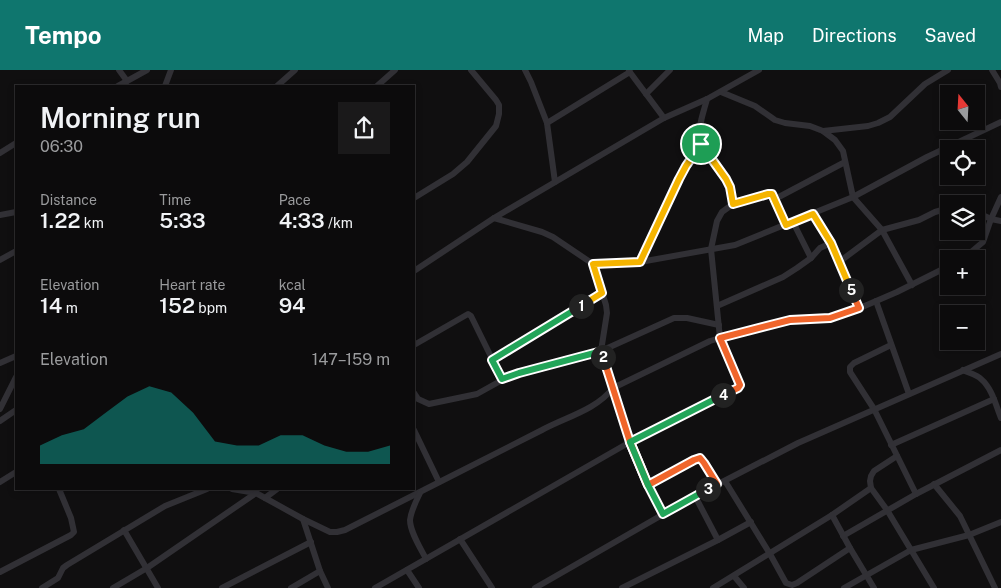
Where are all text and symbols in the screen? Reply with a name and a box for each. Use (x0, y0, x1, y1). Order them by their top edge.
text: Tempo (25, 21, 102, 49)
text: Map (747, 25, 784, 46)
text: Directions (812, 25, 897, 46)
text: Saved (925, 25, 976, 46)
north arrow (940, 85, 985, 130)
map controls (940, 85, 985, 350)
text: Morning run (40, 101, 201, 134)
button: share (338, 102, 390, 154)
pin (680, 123, 722, 165)
icon: arrive (687, 130, 715, 158)
text: 06:30 (40, 137, 83, 156)
button: locate (940, 140, 985, 185)
text: Distance (40, 192, 97, 208)
text: Time (159, 192, 191, 208)
text: Pace (279, 192, 311, 208)
button: layers (940, 195, 985, 240)
text: 1.22 (40, 208, 80, 233)
text: 5:33 (159, 208, 206, 233)
text: 4:33 (279, 208, 325, 233)
text: km (80, 215, 104, 231)
text: /km (325, 215, 353, 231)
button: + (940, 250, 985, 295)
text: Elevation (40, 277, 99, 293)
text: Heart rate (159, 277, 226, 293)
text: kcal (279, 277, 306, 293)
pin: 5 (838, 278, 864, 302)
text: 5 (847, 282, 856, 298)
text: 14 (40, 293, 62, 318)
text: 152 (159, 293, 195, 318)
text: 94 (279, 293, 306, 318)
pin: 1 (568, 294, 594, 318)
text: 1 (579, 298, 585, 314)
text: m (62, 300, 78, 316)
text: bpm (195, 300, 227, 316)
button: − (940, 305, 985, 350)
pin: 2 (590, 344, 616, 370)
text: 2 (599, 349, 608, 365)
text: Elevation (40, 350, 108, 369)
text: 147–159 m (312, 350, 390, 369)
pin: 4 (710, 382, 736, 408)
text: 4 (719, 387, 728, 403)
pin: 3 (696, 476, 720, 502)
text: 3 (704, 481, 713, 497)

